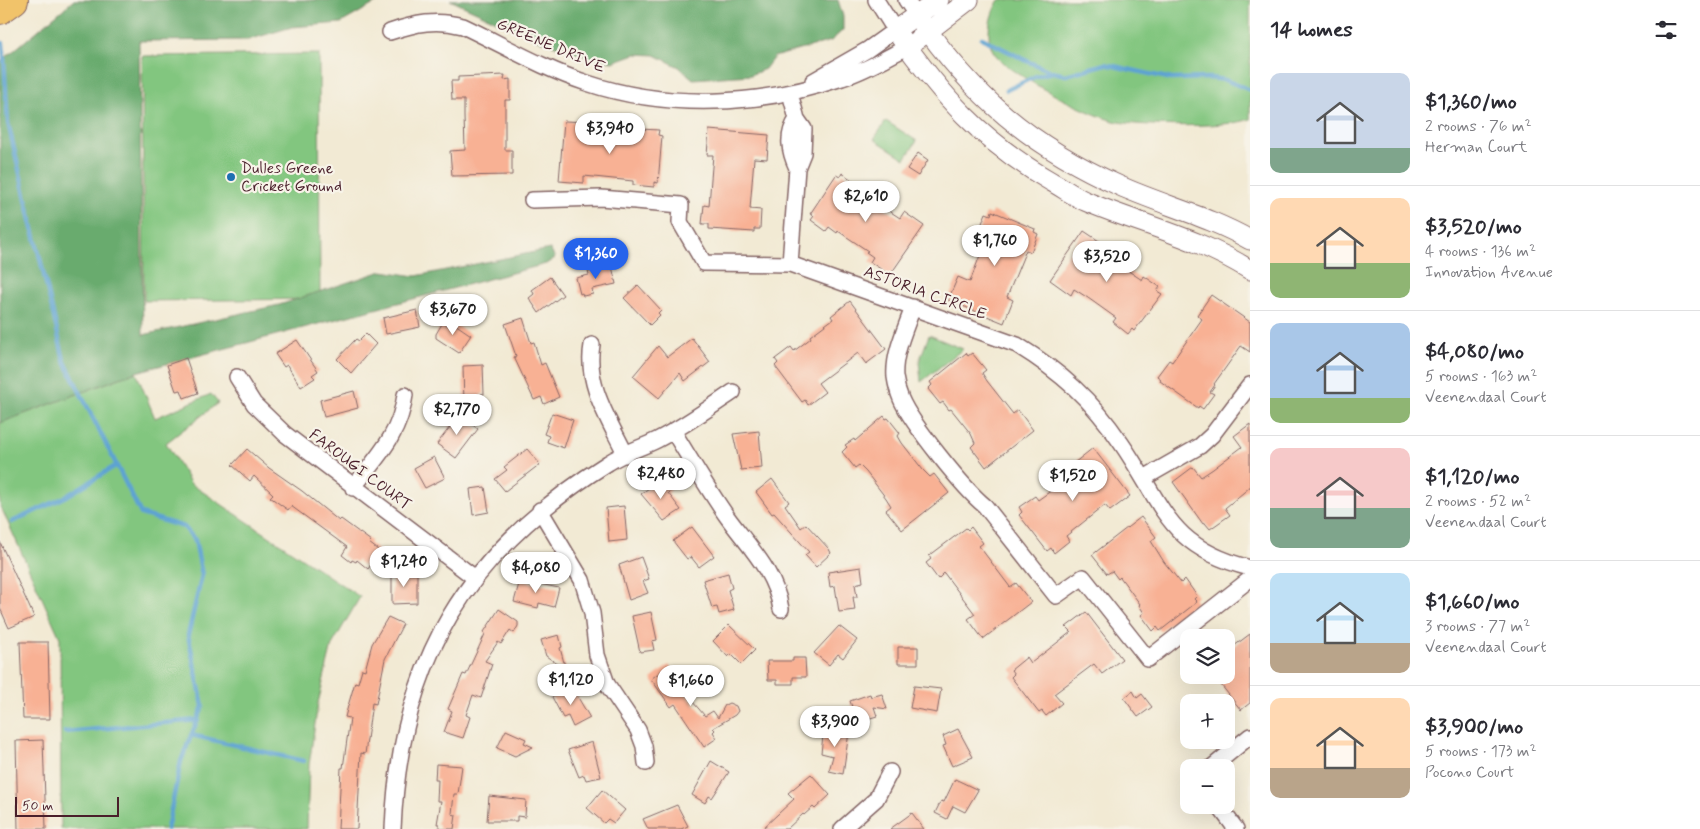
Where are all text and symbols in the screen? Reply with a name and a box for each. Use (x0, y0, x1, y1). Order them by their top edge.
street label: GREENE DRIVE (493, 14, 609, 78)
text: 14 homes (1270, 16, 1353, 44)
icon: filters (1652, 16, 1680, 44)
text: $1,360/mo (1425, 88, 1517, 116)
icon: home (1310, 93, 1370, 153)
pin: $3,940 (569, 112, 651, 155)
text: 2 rooms · 76 m² (1425, 116, 1532, 137)
text: $3,940 (586, 118, 634, 139)
text: Herman Court (1425, 137, 1528, 158)
place label: Dulles Greene Cricket Ground (241, 158, 342, 197)
marker: Dulles Greene Cricket Ground (225, 171, 237, 183)
pin: $2,610 (825, 180, 907, 223)
text: $2,610 (844, 186, 888, 207)
text: $3,520/mo (1425, 213, 1522, 241)
icon: home (1310, 218, 1370, 278)
pin: $1,760 (954, 224, 1036, 267)
text: $1,760 (973, 230, 1017, 251)
pin: $1,360 (555, 238, 637, 280)
pin: $3,520 (1066, 240, 1148, 283)
text: 4 rooms · 136 m² (1425, 241, 1536, 262)
text: $1,360 (574, 243, 618, 264)
text: $3,520 (1083, 246, 1131, 267)
street label: ASTORIA CIRCLE (861, 261, 989, 325)
text: Innovation Avenue (1425, 262, 1553, 283)
pin: $3,670 (412, 294, 494, 336)
text: $3,670 (430, 299, 476, 320)
text: $4,080/mo (1425, 338, 1524, 366)
icon: home (1310, 343, 1370, 403)
text: 5 rooms · 163 m² (1425, 366, 1537, 387)
text: Veenendaal Court (1425, 387, 1546, 408)
pin: $2,770 (416, 394, 498, 436)
text: $2,770 (434, 399, 480, 420)
street label: FAROUGI COURT (305, 425, 415, 515)
pin: $2,480 (620, 458, 702, 500)
pin: $1,520 (1032, 460, 1114, 502)
text: $2,480 (637, 463, 685, 484)
text: $1,120/mo (1425, 463, 1519, 491)
text: $1,520 (1049, 465, 1097, 486)
icon: home (1310, 468, 1370, 528)
text: 2 rooms · 52 m² (1425, 491, 1531, 512)
text: Veenendaal Court (1425, 512, 1546, 533)
pin: $1,240 (363, 546, 445, 588)
text: $1,240 (381, 551, 427, 572)
pin: $4,080 (495, 552, 577, 594)
text: $4,080 (512, 557, 560, 578)
text: $1,660/mo (1425, 588, 1519, 616)
icon: home (1310, 593, 1370, 653)
text: 3 rooms · 77 m² (1425, 616, 1530, 637)
map controls (1180, 629, 1235, 814)
button: layers (1180, 629, 1235, 684)
text: Veenendaal Court (1425, 637, 1546, 658)
pin: $1,120 (530, 664, 612, 706)
pin: $1,660 (650, 664, 732, 707)
text: $1,120 (548, 669, 594, 690)
text: $1,660 (668, 670, 714, 691)
button: + (1180, 694, 1235, 749)
pin: $3,900 (794, 706, 876, 748)
text: $3,900 (811, 711, 859, 732)
text: $3,900/mo (1425, 713, 1523, 741)
icon: home (1310, 718, 1370, 778)
text: 5 rooms · 173 m² (1425, 741, 1537, 762)
button: − (1180, 759, 1235, 814)
text: Pocono Court (1425, 762, 1514, 783)
scale bar (15, 794, 119, 817)
text: 50 m (22, 797, 53, 815)

